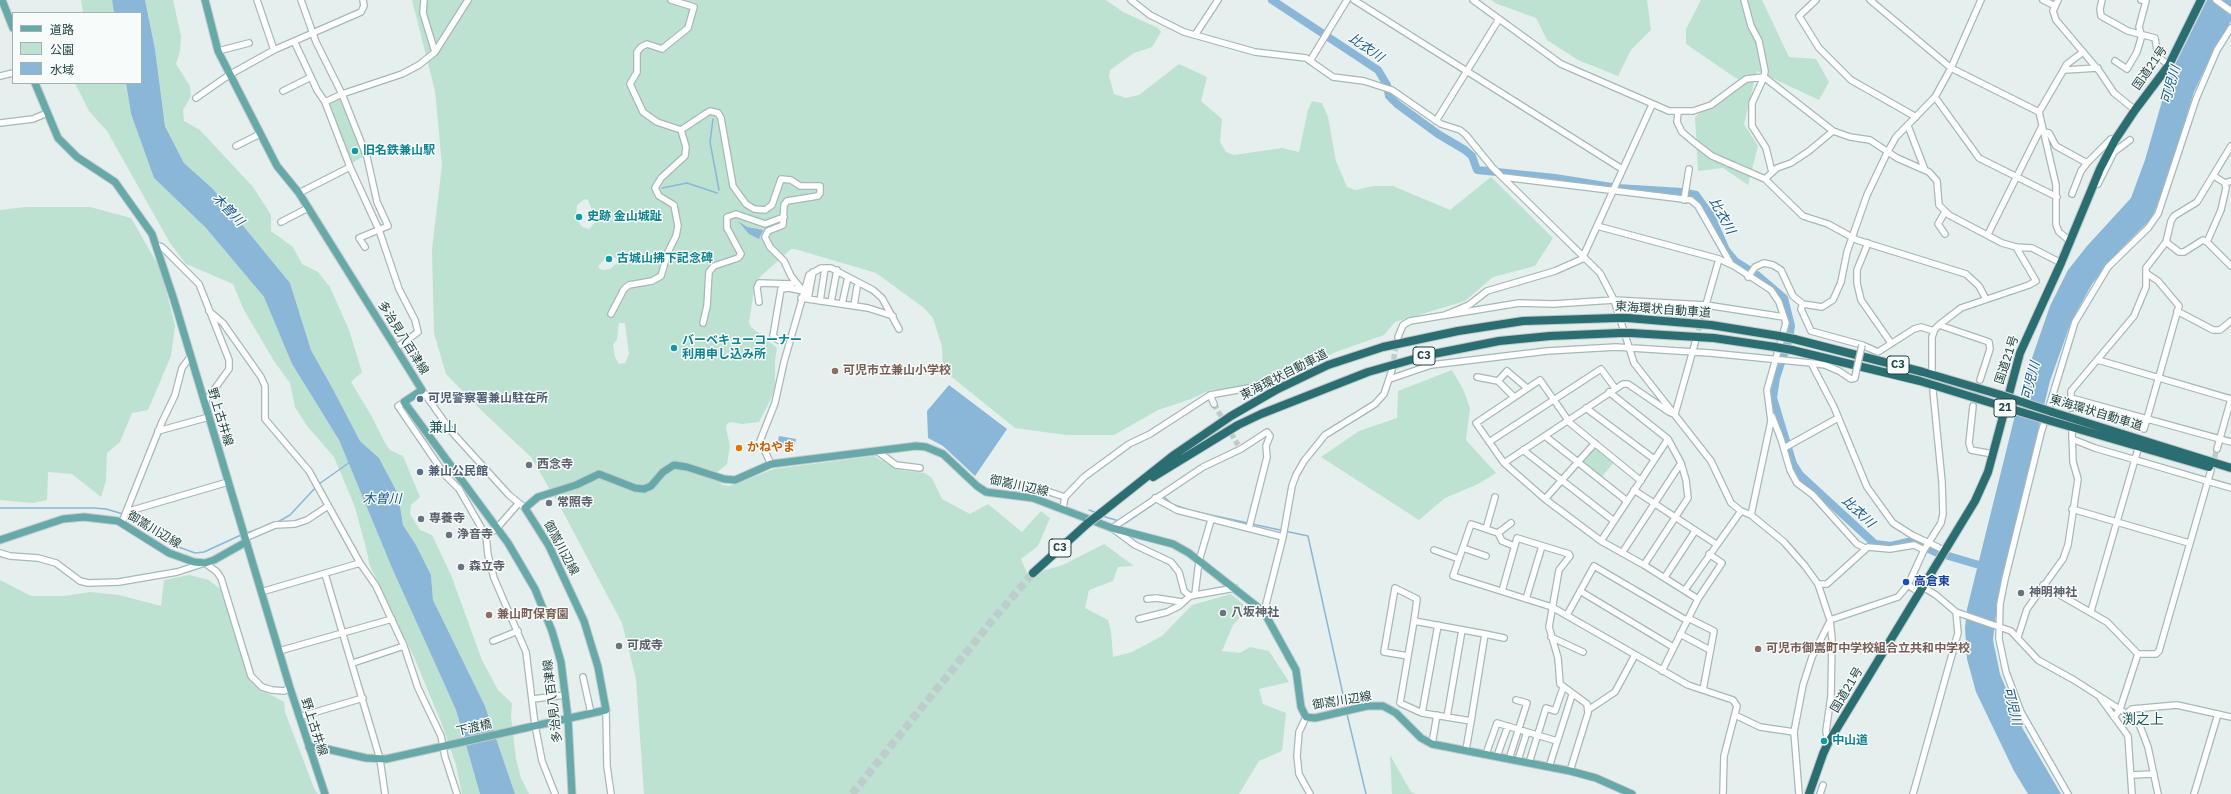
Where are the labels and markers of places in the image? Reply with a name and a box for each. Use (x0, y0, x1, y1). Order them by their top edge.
place label: 旧名鉄兼山駅 (363, 144, 435, 158)
marker: 旧名鉄兼山駅 (350, 146, 360, 156)
place label: 史跡 金山城趾 (587, 210, 662, 224)
marker: 史跡 金山城趾 (574, 212, 584, 222)
place label: 古城山拂下記念碑 (617, 252, 713, 266)
marker: 古城山拂下記念碑 (604, 254, 614, 264)
place label: バーベキューコーナー 利用申し込み所 (682, 334, 802, 362)
marker: バーベキューコーナー 利用申し込み所 (669, 343, 679, 353)
place label: 可児市立兼山小学校 (843, 364, 951, 378)
marker: 可児市立兼山小学校 (830, 366, 840, 376)
place label: 可児警察署兼山駐在所 (428, 392, 548, 406)
marker: 可児警察署兼山駐在所 (415, 394, 425, 404)
place label: かねやま (747, 441, 795, 455)
marker: かねやま (734, 443, 744, 453)
place label: 西念寺 (537, 458, 573, 472)
marker: 西念寺 (524, 460, 534, 470)
place label: 兼山公民館 (428, 465, 488, 479)
marker: 兼山公民館 (415, 467, 425, 477)
place label: 常照寺 (557, 496, 593, 510)
marker: 常照寺 (544, 498, 554, 508)
place label: 専養寺 (429, 512, 465, 526)
marker: 専養寺 (416, 514, 426, 524)
place label: 浄音寺 (457, 528, 493, 542)
marker: 浄音寺 (444, 530, 454, 540)
place label: 森立寺 (469, 560, 505, 574)
marker: 森立寺 (456, 562, 466, 572)
place label: 高倉東 (1914, 575, 1950, 589)
marker: 高倉東 (1901, 577, 1911, 587)
place label: 神明神社 (2029, 586, 2077, 600)
marker: 神明神社 (2016, 588, 2026, 598)
place label: 八坂神社 (1231, 606, 1279, 620)
place label: 兼山町保育園 (497, 608, 569, 622)
marker: 八坂神社 (1218, 608, 1228, 618)
marker: 兼山町保育園 (484, 610, 494, 620)
place label: 可成寺 (627, 639, 663, 653)
marker: 可成寺 (614, 641, 624, 651)
place label: 可児市御嵩町中学校組合立共和中学校 (1766, 642, 1970, 656)
marker: 可児市御嵩町中学校組合立共和中学校 (1753, 644, 1763, 654)
place label: 中山道 (1832, 734, 1868, 748)
marker: 中山道 (1819, 736, 1829, 746)

